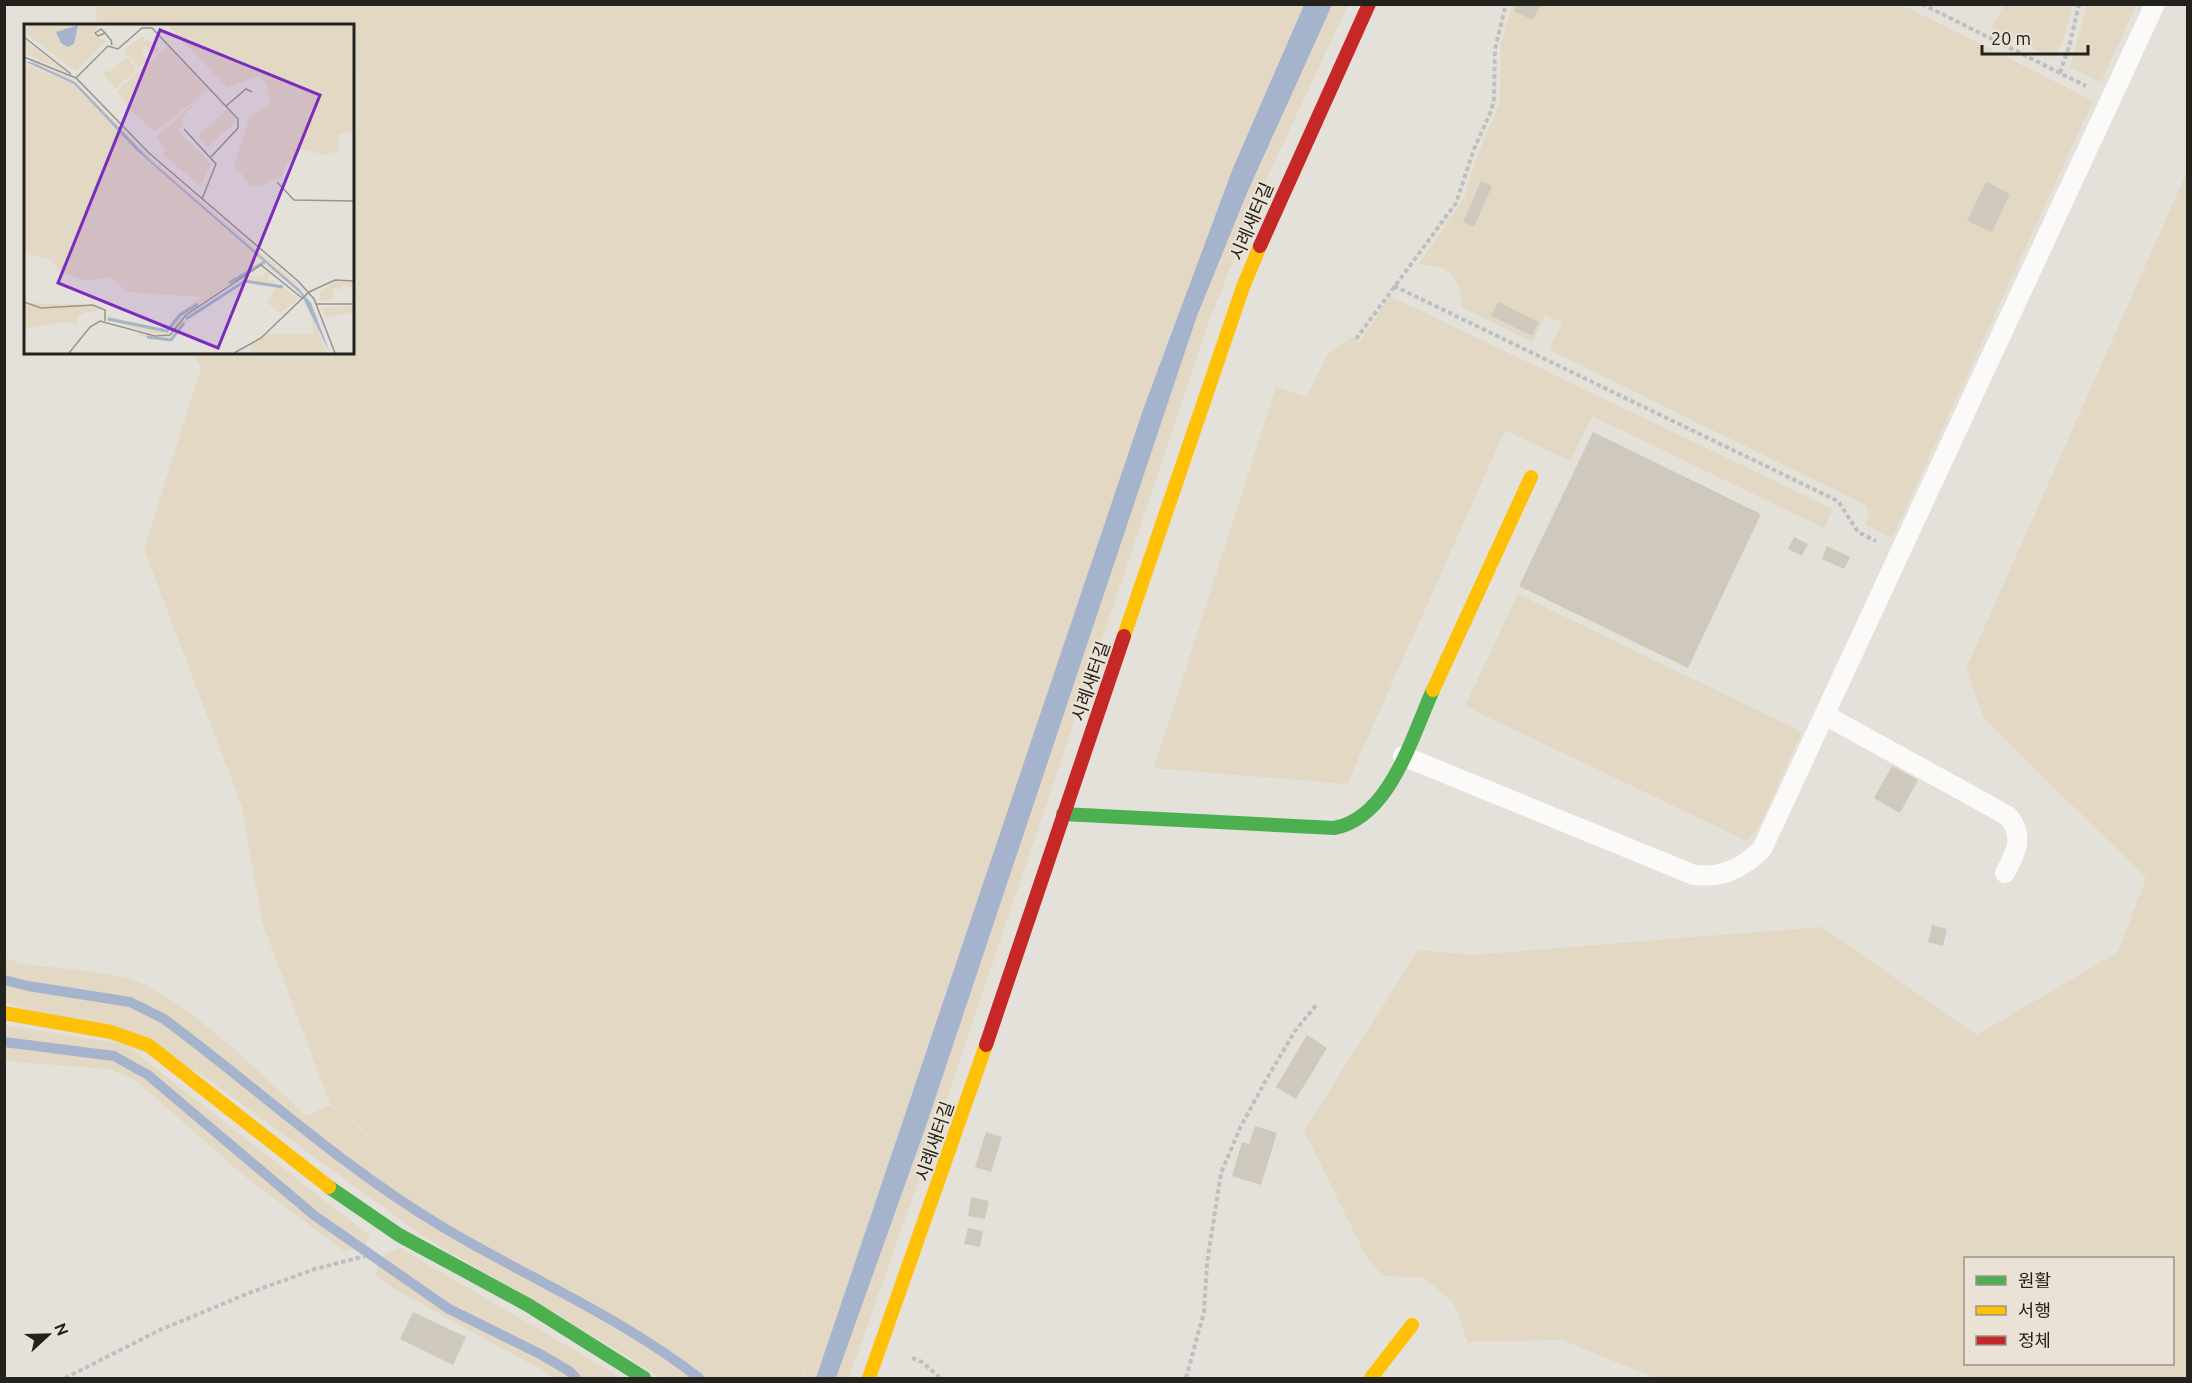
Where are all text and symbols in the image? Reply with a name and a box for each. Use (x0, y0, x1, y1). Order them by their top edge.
scale bar (1982, 18, 2088, 56)
inset map (24, 24, 354, 354)
text: 20 m (1991, 28, 2031, 48)
street label: 시례새터길 (1226, 179, 1276, 263)
street label: 시례새터길 (1067, 639, 1113, 723)
street label: 시례새터길 (911, 1099, 957, 1183)
legend (1964, 1257, 2174, 1365)
text: 원활 (2018, 1270, 2051, 1290)
text: 서행 (2018, 1300, 2051, 1320)
north arrow (18, 1305, 78, 1365)
text: N (51, 1320, 72, 1338)
text: 정체 (2018, 1330, 2051, 1350)

